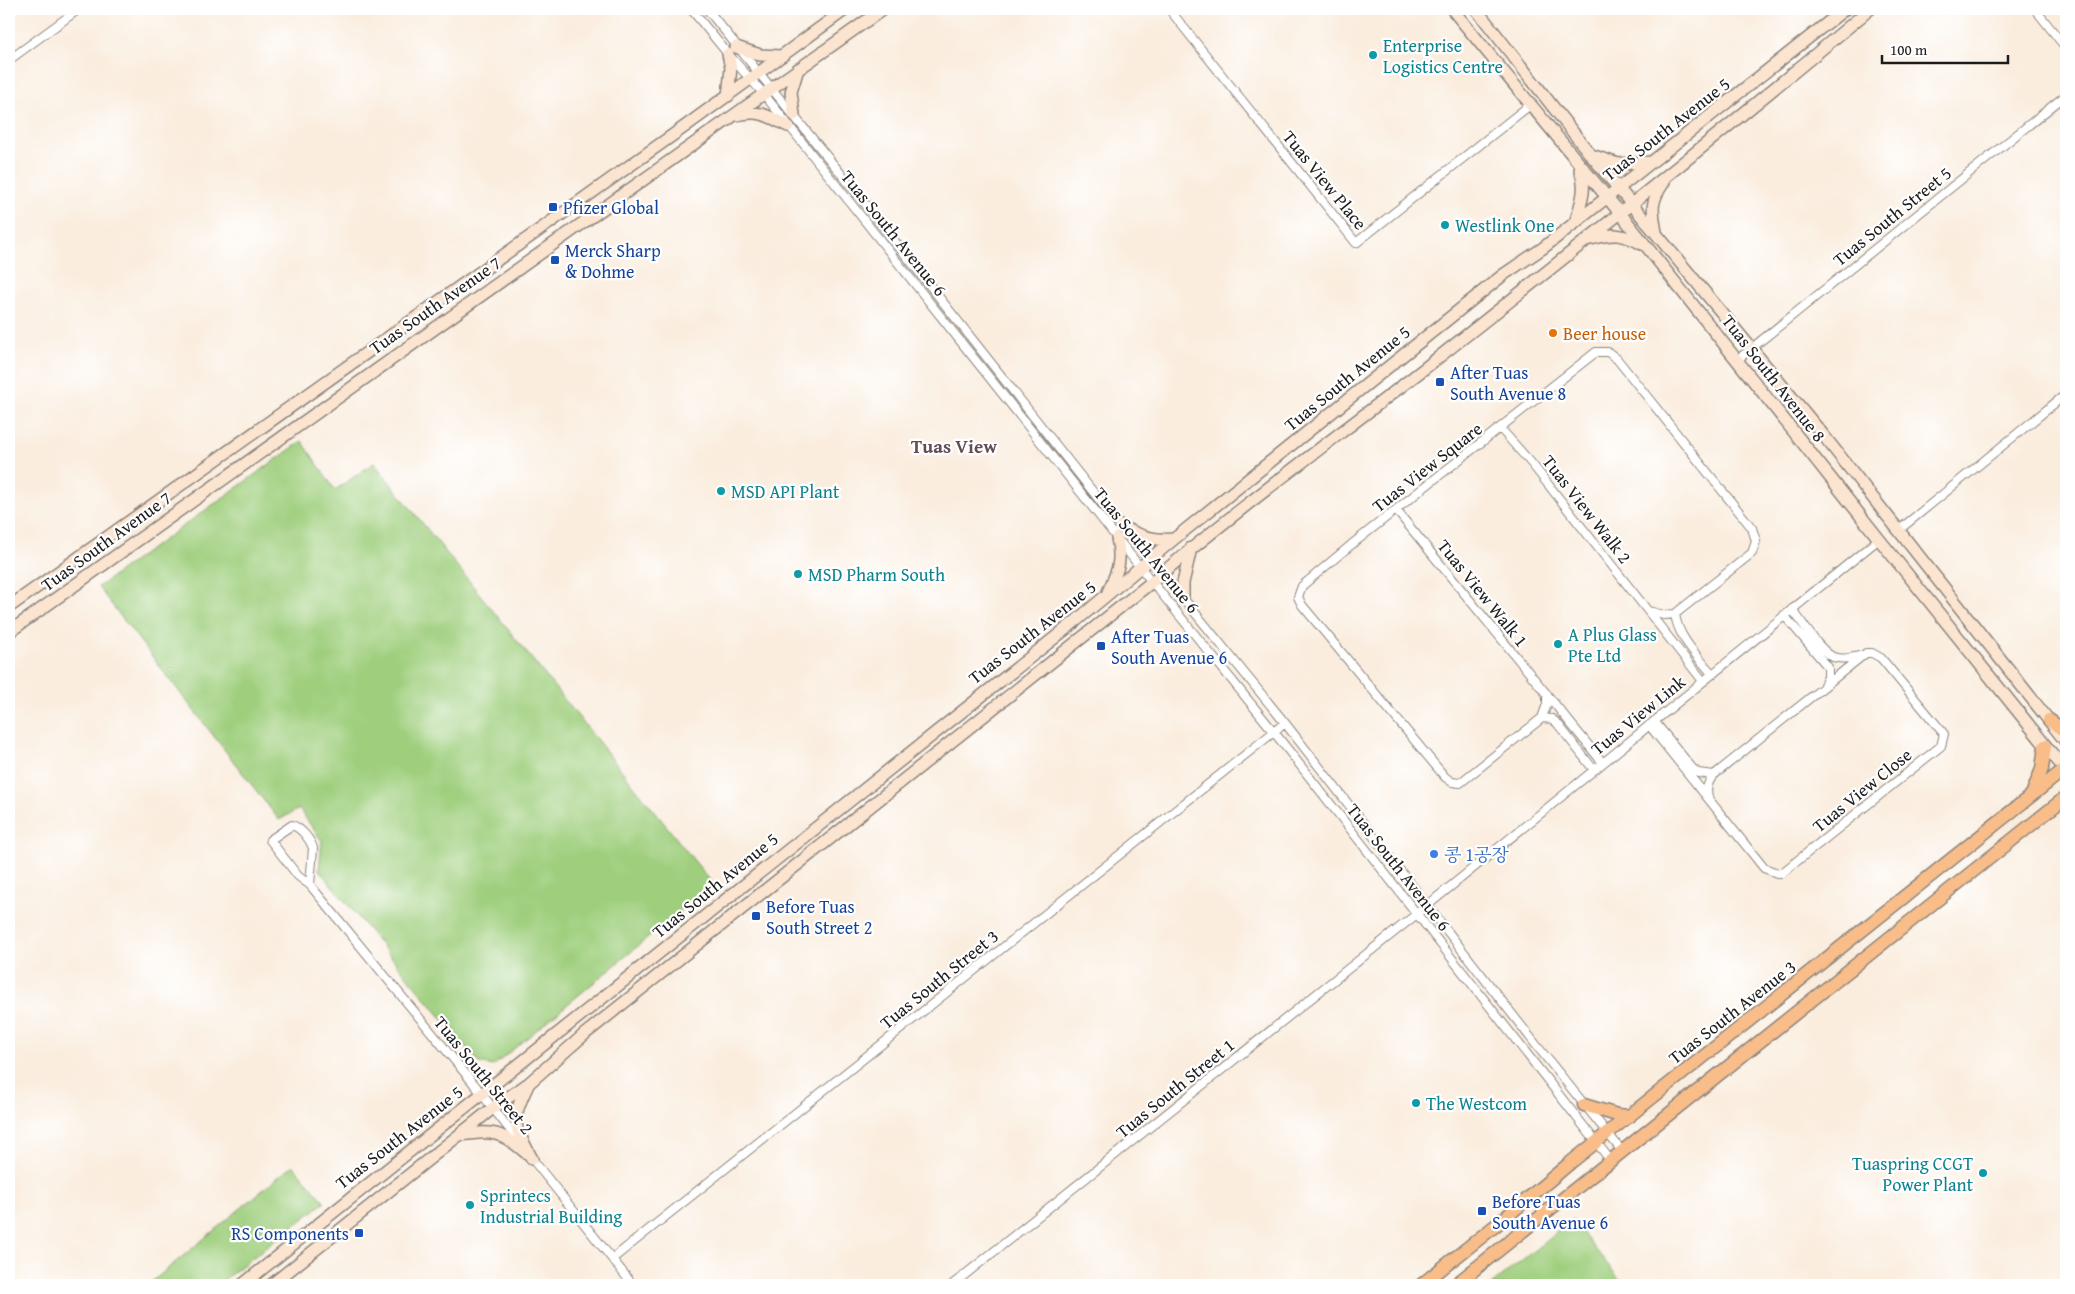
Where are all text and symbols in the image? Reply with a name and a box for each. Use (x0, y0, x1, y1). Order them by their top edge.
place label: Enterprise Logistics Centre (1383, 32, 1503, 80)
scale bar (1882, 32, 2009, 64)
text: 100 m (1890, 39, 1928, 60)
marker: Enterprise Logistics Centre (1367, 49, 1379, 61)
street label: Tuas South Avenue 5 (1596, 70, 1736, 188)
street label: Tuas View Place (1276, 124, 1374, 236)
street label: Tuas South Street 5 (1827, 160, 1957, 272)
street label: Tuas South Avenue 6 (835, 164, 953, 302)
place label: Pfizer Global (563, 194, 659, 221)
marker: Pfizer Global (547, 201, 559, 213)
place label: Westlink One (1455, 212, 1554, 239)
marker: Westlink One (1439, 219, 1451, 231)
place label: Merck Sharp & Dohme (565, 237, 661, 285)
street label: Tuas South Avenue 7 (364, 249, 506, 361)
marker: Merck Sharp & Dohme (549, 254, 561, 266)
street label: Tuas South Avenue 8 (1715, 308, 1833, 448)
street label: Tuas South Avenue 5 (1278, 319, 1416, 437)
place label: Beer house (1563, 320, 1646, 347)
marker: Beer house (1547, 327, 1559, 339)
place label: After Tuas South Avenue 8 (1450, 359, 1566, 407)
marker: After Tuas South Avenue 8 (1434, 376, 1446, 388)
street label: Tuas View Square (1366, 415, 1488, 519)
district label: Tuas View (911, 432, 997, 460)
street label: Tuas View Walk 2 (1536, 449, 1638, 569)
place label: MSD API Plant (731, 478, 840, 505)
street label: Tuas South Avenue 6 (1088, 481, 1206, 619)
street label: Tuas South Avenue 7 (35, 484, 177, 598)
marker: MSD API Plant (715, 485, 727, 497)
street label: Tuas View Walk 1 (1431, 533, 1535, 653)
place label: MSD Pharm South (808, 561, 945, 588)
marker: MSD Pharm South (792, 568, 804, 580)
street label: Tuas South Avenue 5 (962, 573, 1102, 691)
place label: A Plus Glass Pte Ltd (1568, 621, 1657, 669)
place label: After Tuas South Avenue 6 (1111, 623, 1227, 671)
marker: A Plus Glass Pte Ltd (1552, 638, 1564, 650)
marker: After Tuas South Avenue 6 (1095, 640, 1107, 652)
street label: Tuas View Link (1585, 668, 1692, 762)
street label: Tuas View Close (1806, 741, 1918, 839)
street label: Tuas South Avenue 6 (1340, 797, 1458, 937)
street label: Tuas South Avenue 5 (646, 826, 784, 944)
place label: 콩 1공장 (1444, 841, 1509, 868)
marker: 콩 1공장 (1428, 848, 1440, 860)
place label: Before Tuas South Street 2 (766, 893, 872, 941)
marker: Before Tuas South Street 2 (750, 910, 762, 922)
street label: Tuas South Street 3 (874, 923, 1004, 1035)
street label: Tuas South Avenue 3 (1662, 953, 1802, 1071)
street label: Tuas South Street 2 (428, 1010, 540, 1140)
street label: Tuas South Street 1 (1110, 1032, 1240, 1144)
street label: Tuas South Avenue 5 (329, 1078, 469, 1196)
place label: The Westcom (1426, 1090, 1527, 1117)
marker: The Westcom (1410, 1097, 1422, 1109)
place label: Tuaspring CCGT Power Plant (1852, 1150, 1974, 1198)
marker: Tuaspring CCGT Power Plant (1977, 1167, 1989, 1179)
place label: Sprintecs Industrial Building (480, 1182, 622, 1230)
place label: Before Tuas South Avenue 6 (1492, 1188, 1608, 1236)
marker: Sprintecs Industrial Building (464, 1199, 476, 1211)
marker: Before Tuas South Avenue 6 (1476, 1205, 1488, 1217)
place label: RS Components (231, 1220, 349, 1247)
marker: RS Components (353, 1227, 365, 1239)

